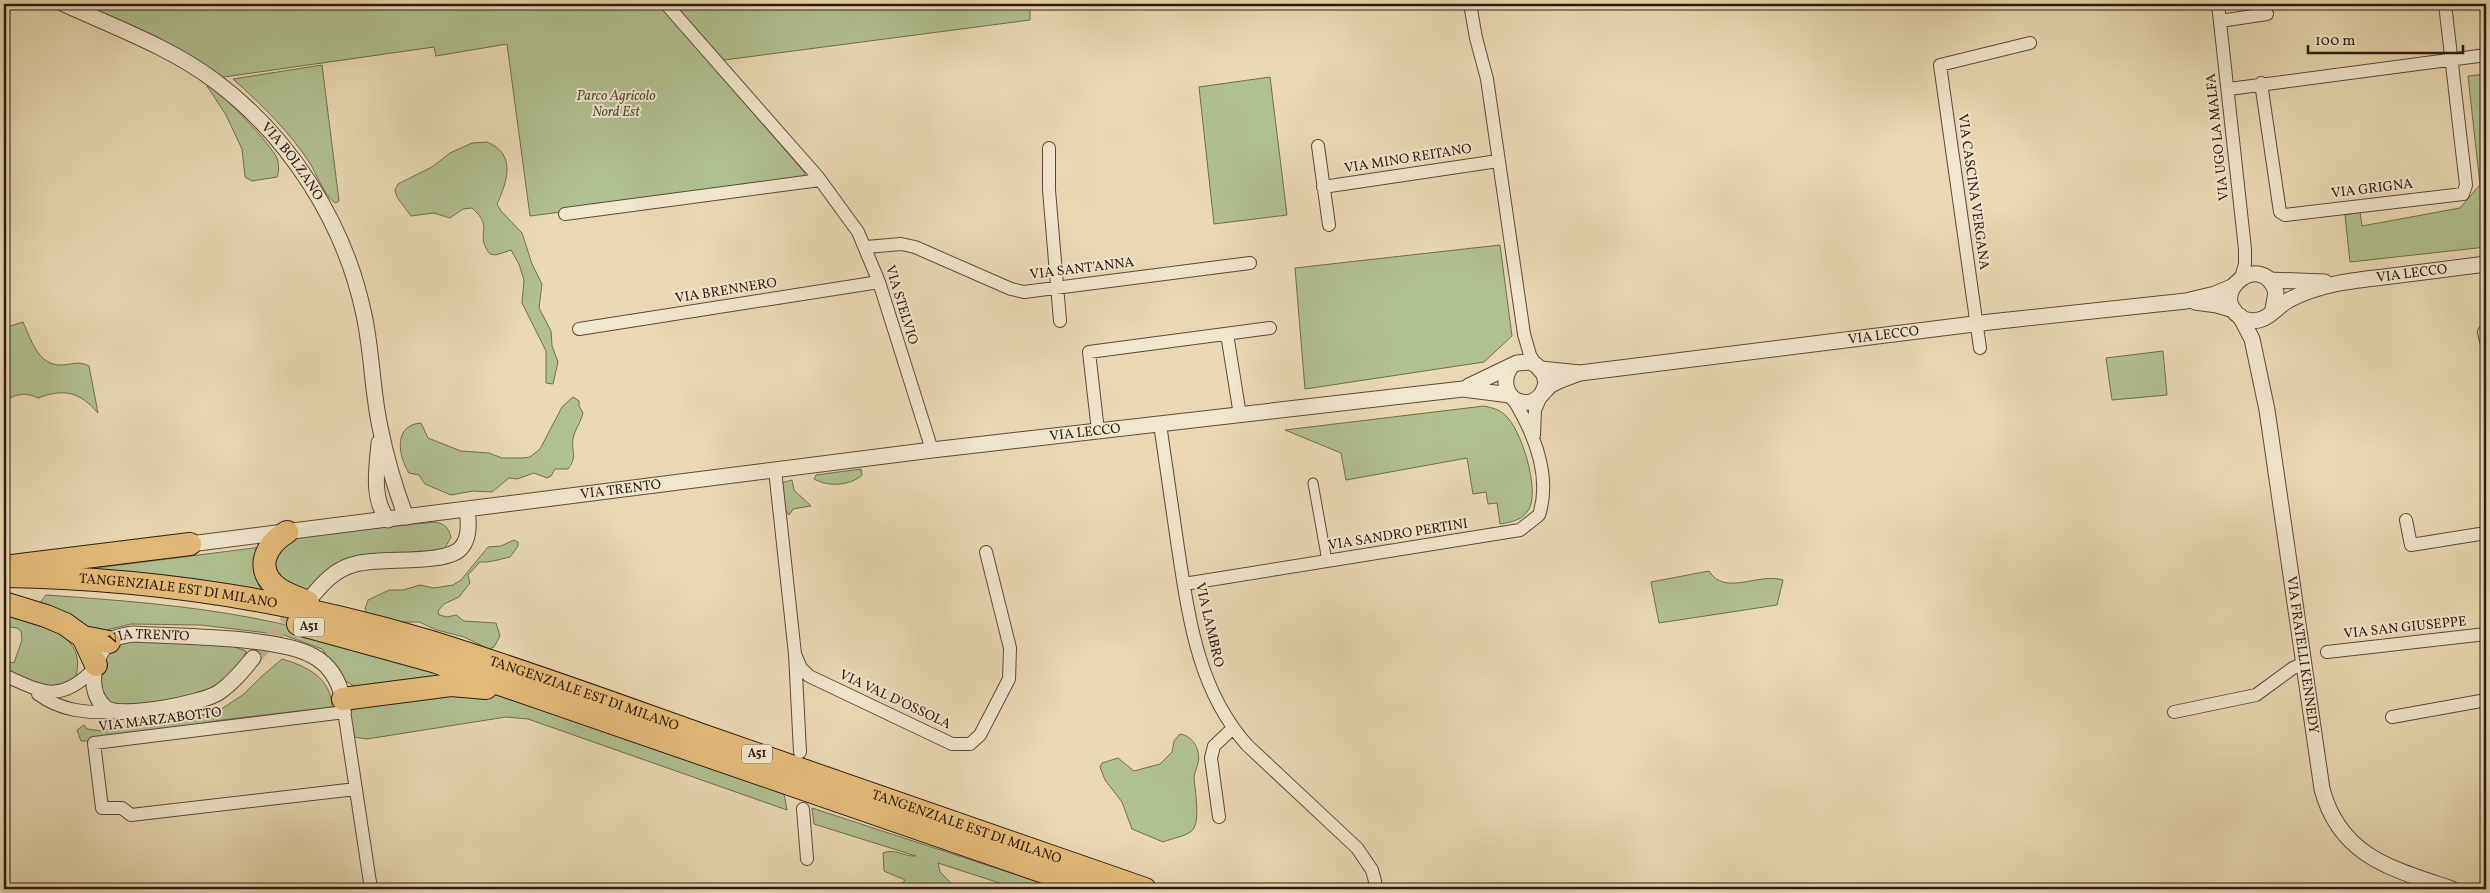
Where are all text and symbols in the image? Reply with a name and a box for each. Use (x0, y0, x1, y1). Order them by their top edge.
scale bar (2308, 22, 2462, 54)
text: 100 m (2315, 31, 2355, 52)
street label: VIA UGO LA MALFA (2202, 72, 2234, 202)
park label: Parco Agricolo Nord Est (576, 87, 656, 122)
street label: VIA CASCINA VERGANA (1953, 113, 1993, 271)
street label: VIA BOLZANO (257, 118, 328, 204)
street label: VIA MINO REITANO (1343, 140, 1473, 178)
street label: VIA GRIGNA (2330, 175, 2414, 203)
street label: VIA SANT'ANNA (1029, 253, 1135, 285)
street label: VIA LECCO (2375, 260, 2448, 287)
street label: VIA STELVIO (880, 263, 922, 347)
street label: VIA BRENNERO (674, 274, 778, 308)
street label: VIA LECCO (1847, 321, 1920, 349)
street label: VIA LECCO (1048, 419, 1122, 446)
street label: VIA TRENTO (579, 475, 662, 504)
street label: VIA SANDRO PERTINI (1327, 515, 1469, 555)
street label: TANGENZIALE EST DI MILANO (78, 569, 279, 613)
street label: VIA FRATELLI KENNEDY (2282, 575, 2323, 735)
street label: VIA LAMBRO (1190, 581, 1228, 669)
street label: VIA SAN GIUSEPPE (2343, 612, 2467, 644)
road number: A51 (294, 618, 324, 636)
street label: VIA TRENTO (105, 625, 190, 649)
street label: TANGENZIALE EST DI MILANO (487, 652, 682, 736)
street label: VIA VAL D'OSSOLA (836, 666, 954, 734)
street label: VIA MARZABOTTO (97, 703, 223, 737)
road number: A51 (742, 744, 772, 764)
street label: TANGENZIALE EST DI MILANO (869, 785, 1064, 869)

